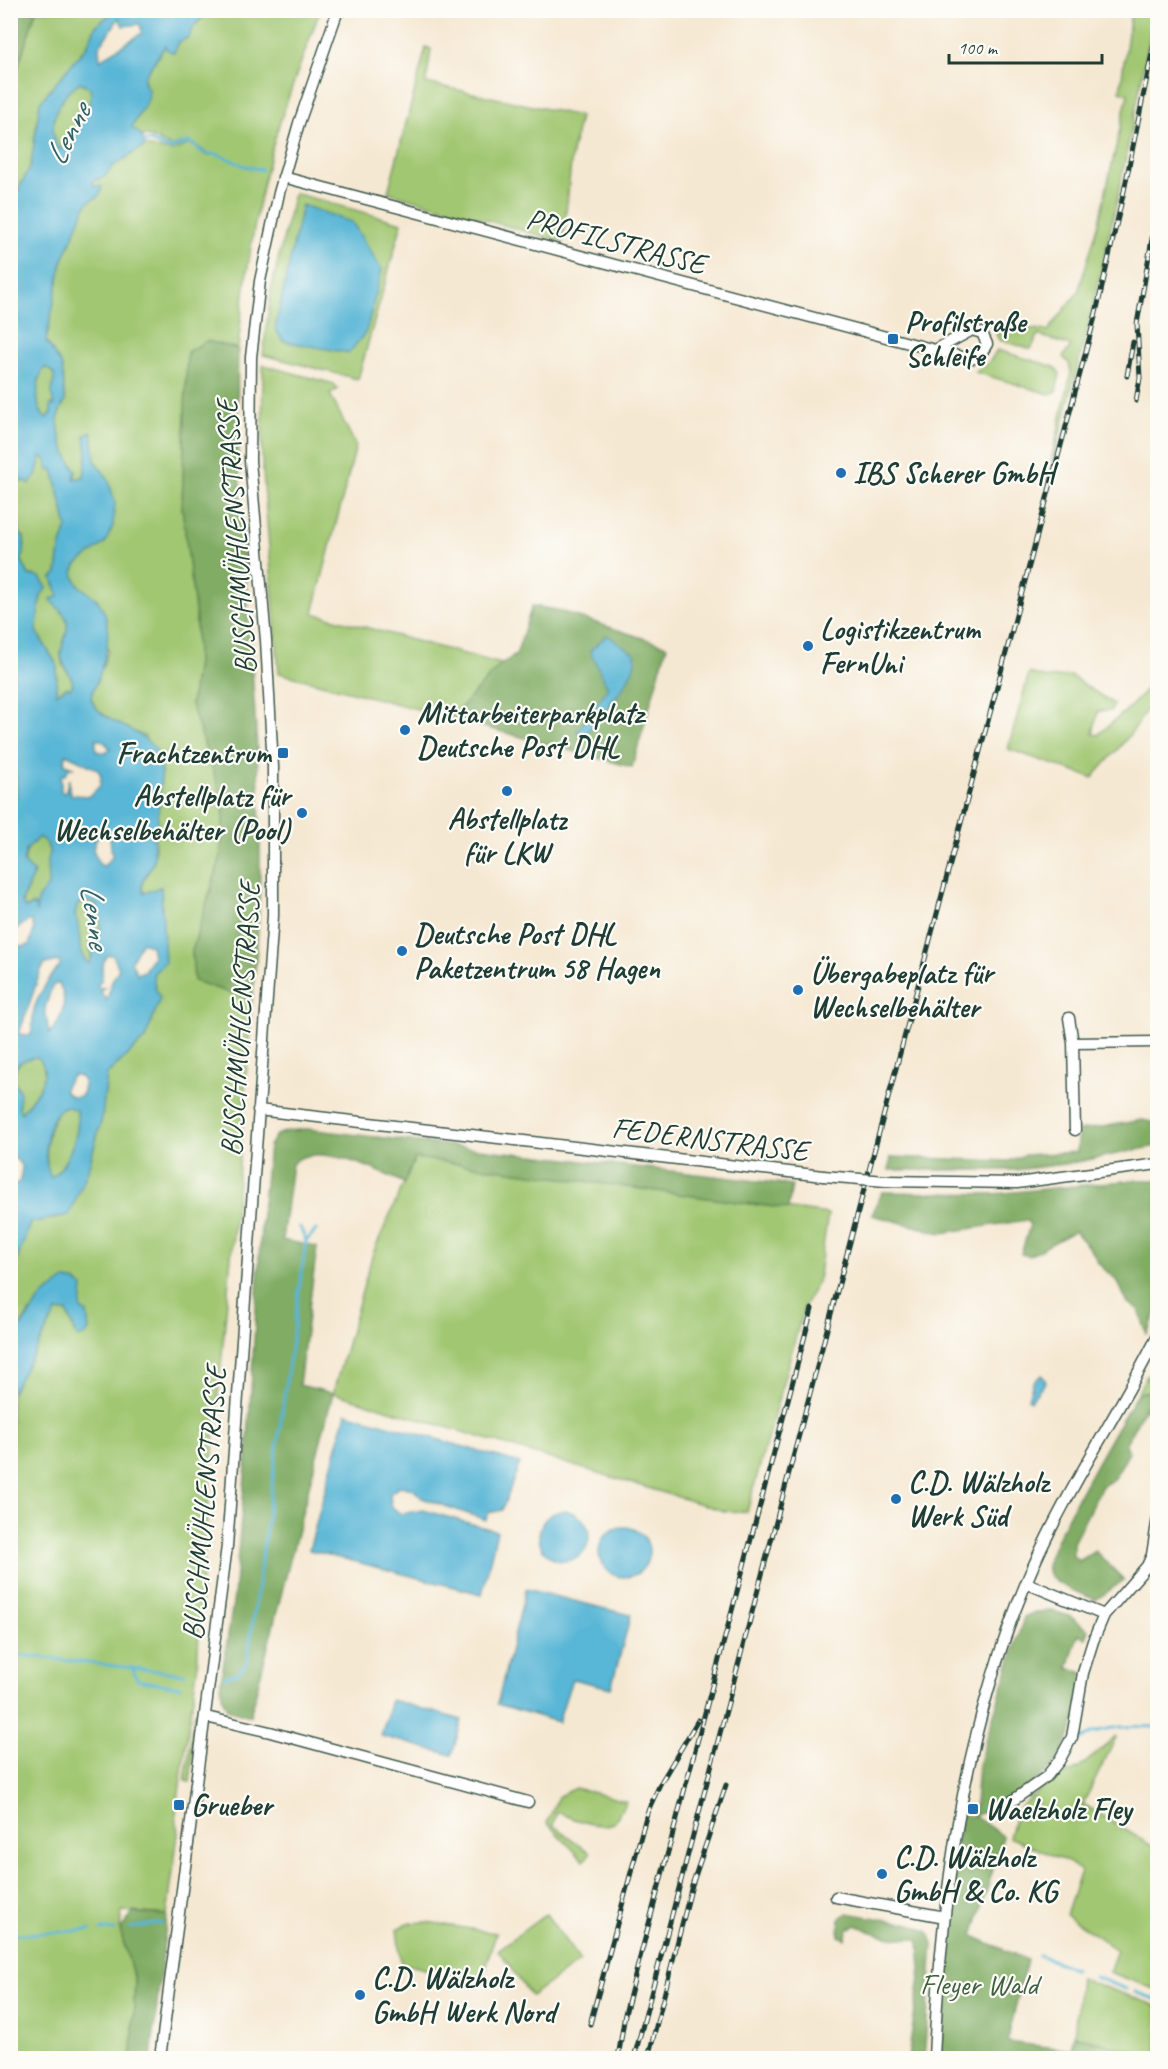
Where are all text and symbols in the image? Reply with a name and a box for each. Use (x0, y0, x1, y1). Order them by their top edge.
scale bar (949, 27, 1102, 65)
text: 100 m (958, 37, 999, 59)
water label: Lenne (35, 93, 102, 172)
street label: PROFILSTRASSE (522, 199, 714, 284)
place label: Profilstraße Schleife (905, 303, 1028, 375)
marker: Profilstraße Schleife (886, 332, 900, 346)
street label: BUSCHMÜHLENSTRASSE (207, 395, 265, 675)
place label: IBS Scherer GmbH (853, 454, 1060, 492)
marker: IBS Scherer GmbH (834, 466, 848, 480)
place label: Logistikzentrum FernUni (820, 610, 982, 682)
marker: Logistikzentrum FernUni (801, 639, 815, 653)
place label: Mittarbeiterparkplatz Deutsche Post DHL (417, 694, 647, 766)
marker: Mittarbeiterparkplatz Deutsche Post DHL (398, 723, 412, 737)
place label: Frachtzentrum (117, 734, 273, 772)
marker: Frachtzentrum (276, 746, 290, 760)
place label: Abstellplatz für Wechselbehälter (Pool) (54, 777, 293, 849)
marker: Abstellplatz für LKW (500, 784, 514, 798)
place label: Abstellplatz für LKW (448, 800, 569, 872)
marker: Abstellplatz für Wechselbehälter (Pool) (295, 806, 309, 820)
street label: BUSCHMÜHLENSTRASSE (211, 877, 269, 1157)
water label: Lenne (71, 882, 121, 955)
place label: Deutsche Post DHL Paketzentrum 58 Hagen (414, 915, 661, 987)
marker: Deutsche Post DHL Paketzentrum 58 Hagen (395, 944, 409, 958)
place label: Übergabeplatz für Wechselbehälter (810, 954, 996, 1026)
marker: Übergabeplatz für Wechselbehälter (791, 983, 805, 997)
street label: FEDERNSTRASSE (610, 1108, 814, 1170)
street label: BUSCHMÜHLENSTRASSE (173, 1361, 235, 1642)
place label: C.D. Wälzholz Werk Süd (908, 1463, 1052, 1535)
marker: C.D. Wälzholz Werk Süd (889, 1492, 903, 1506)
place label: Grueber (191, 1786, 275, 1824)
place label: Waelzholz Fley (985, 1790, 1134, 1828)
marker: Grueber (172, 1798, 186, 1812)
marker: Waelzholz Fley (966, 1802, 980, 1816)
place label: C.D. Wälzholz GmbH & Co. KG (894, 1838, 1061, 1910)
marker: C.D. Wälzholz GmbH & Co. KG (875, 1867, 889, 1881)
place label: C.D. Wälzholz GmbH Werk Nord (372, 1959, 560, 2031)
park label: Fleyer Wald (920, 1965, 1042, 2003)
marker: C.D. Wälzholz GmbH Werk Nord (353, 1988, 367, 2002)

